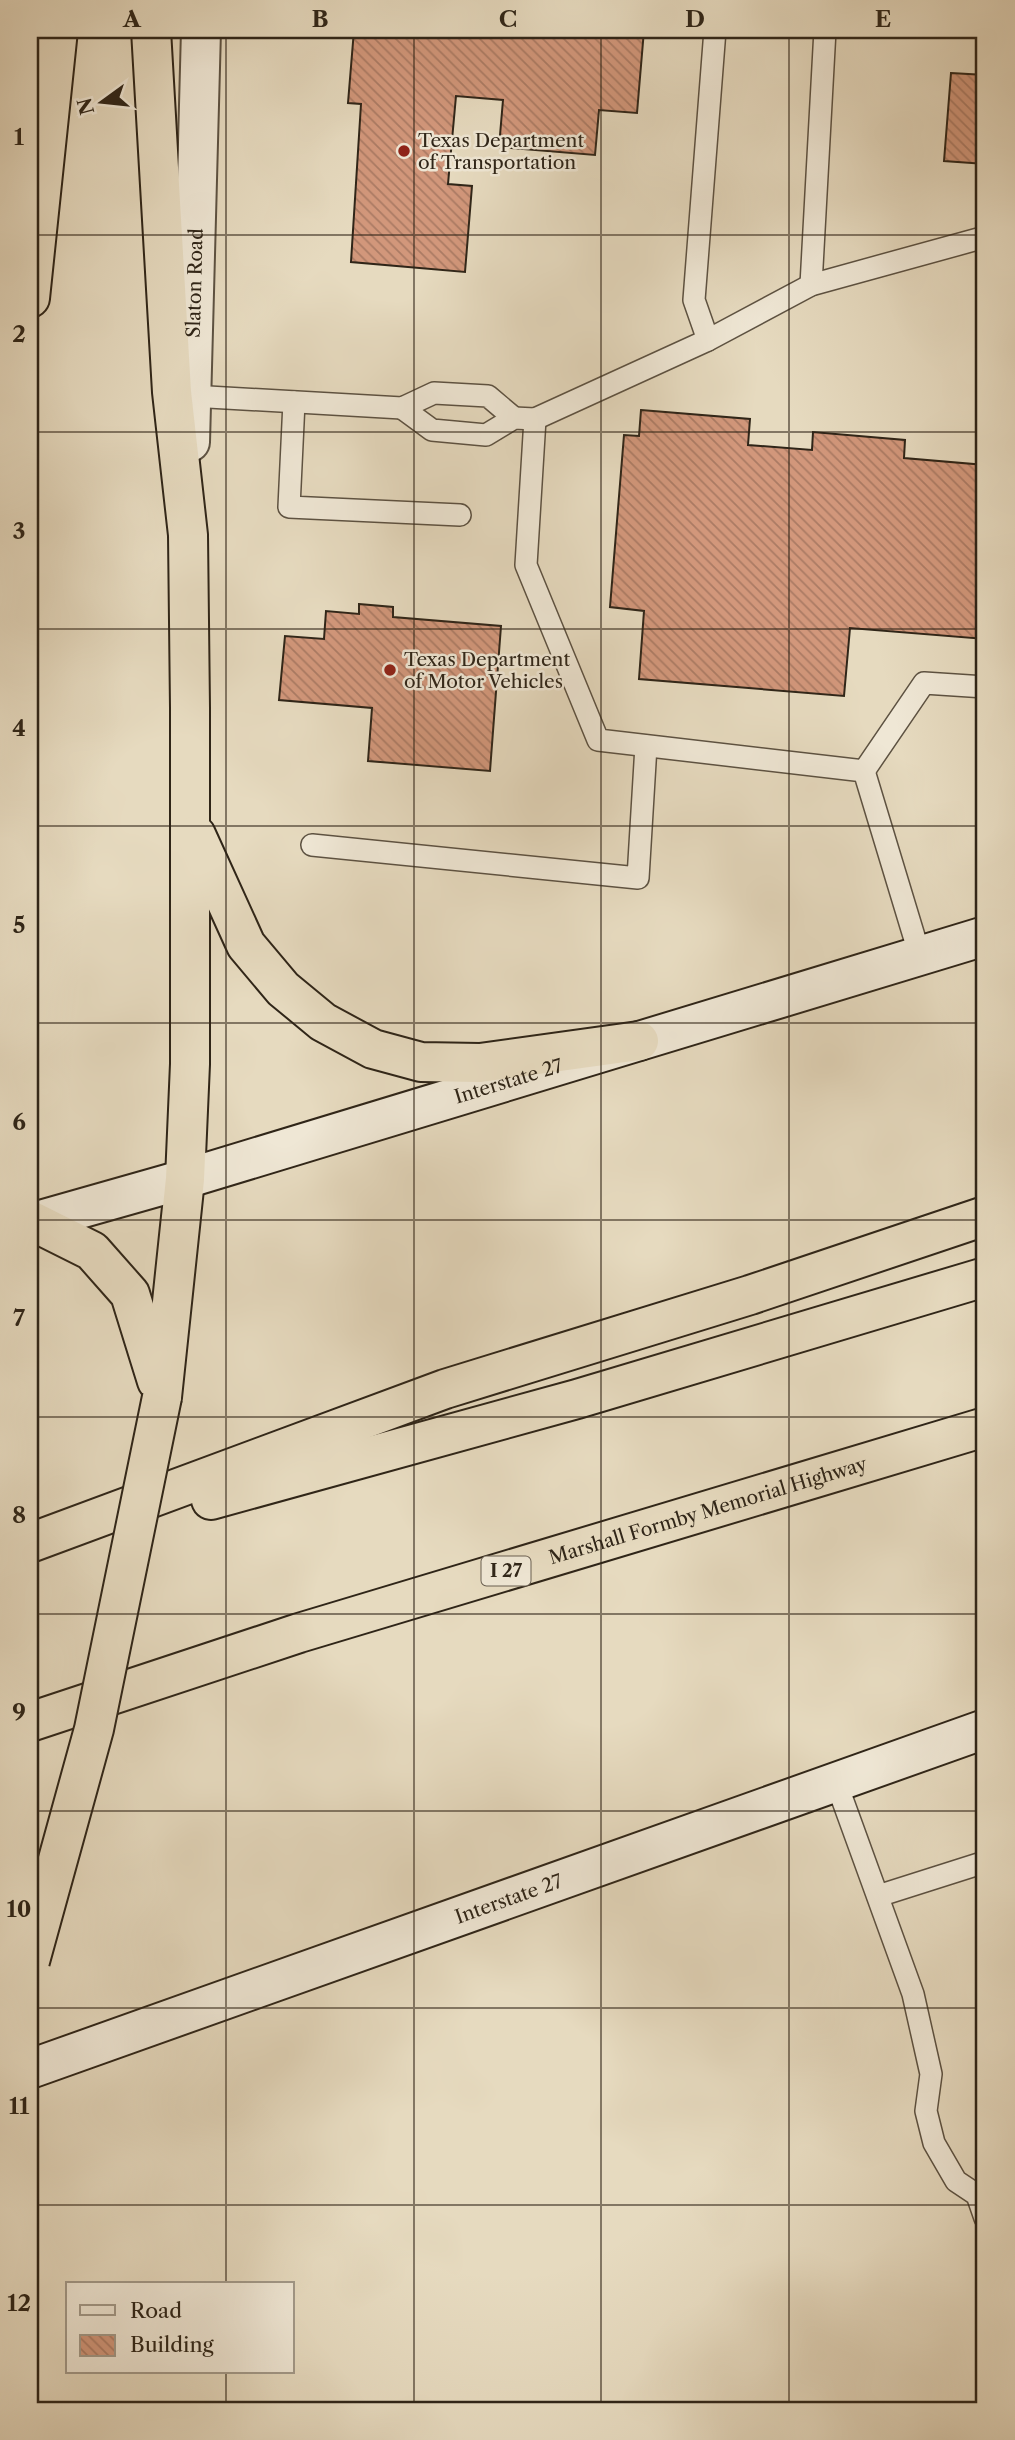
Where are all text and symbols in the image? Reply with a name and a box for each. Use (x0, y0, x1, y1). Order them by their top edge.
text: A (122, 5, 142, 33)
text: B (311, 5, 329, 33)
text: C (499, 5, 517, 33)
text: D (685, 5, 705, 33)
text: E (875, 5, 891, 33)
north arrow (66, 66, 136, 136)
text: N (73, 95, 99, 117)
text: 1 (14, 123, 25, 151)
place label: Texas Department of Transportation (418, 129, 584, 174)
marker: Texas Department of Transportation (396, 143, 412, 159)
street label: Slaton Road (182, 228, 208, 338)
text: 2 (12, 320, 26, 348)
text: 3 (13, 517, 26, 545)
place label: Texas Department of Motor Vehicles (404, 648, 570, 693)
marker: Texas Department of Motor Vehicles (382, 662, 398, 678)
text: 4 (12, 714, 26, 742)
text: 5 (13, 911, 25, 939)
street label: Interstate 27 (451, 1054, 566, 1109)
text: 6 (12, 1108, 26, 1136)
text: 7 (13, 1304, 25, 1332)
street label: Marshall Formby Memorial Highway (546, 1452, 870, 1569)
text: 8 (12, 1501, 26, 1529)
road number: I 27 (482, 1556, 530, 1586)
text: 9 (12, 1698, 26, 1726)
street label: Interstate 27 (452, 1869, 566, 1929)
text: 10 (7, 1895, 31, 1923)
text: 11 (9, 2092, 30, 2120)
legend (66, 2282, 294, 2374)
text: 12 (7, 2289, 31, 2317)
text: Road (130, 2298, 182, 2323)
text: Building (130, 2332, 215, 2357)

